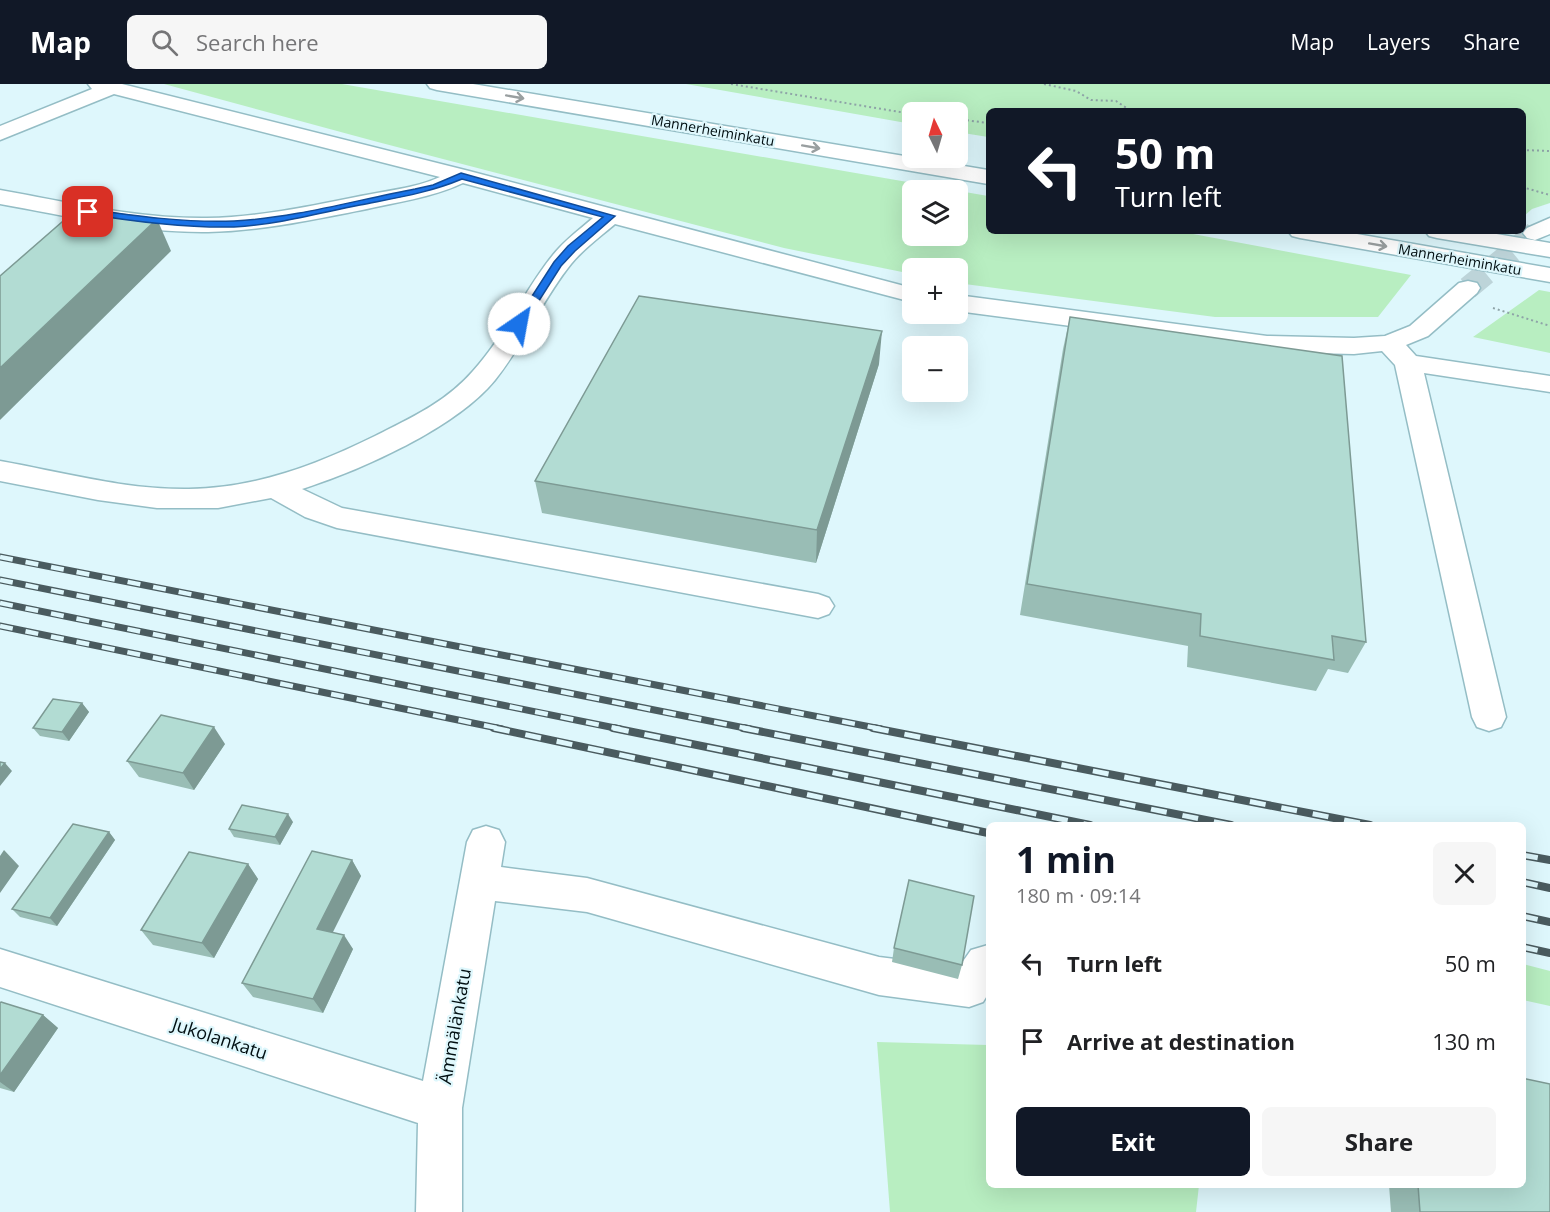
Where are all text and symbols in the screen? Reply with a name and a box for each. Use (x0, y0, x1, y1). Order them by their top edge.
search box (127, 15, 547, 69)
text: Map (30, 23, 91, 61)
icon: search (148, 26, 181, 59)
text: Search here (196, 27, 319, 57)
text: Map (1291, 28, 1334, 56)
text: Layers (1367, 28, 1431, 56)
text: Share (1464, 28, 1520, 56)
one-way arrow (505, 92, 525, 103)
north arrow (902, 102, 968, 168)
map controls (902, 102, 968, 402)
street label: Mannerheiminkatu (650, 110, 776, 150)
text: 50 m (1115, 124, 1215, 181)
icon: left (1016, 132, 1094, 210)
one-way arrow (801, 141, 821, 152)
text: Turn left (1115, 178, 1222, 215)
button: layers (902, 180, 968, 246)
pin (62, 186, 113, 237)
icon: arrive (71, 195, 104, 228)
one-way arrow (1368, 239, 1387, 250)
street label: Mannerheiminkatu (1397, 239, 1523, 279)
button: + (902, 258, 968, 324)
position arrow (487, 292, 551, 356)
button: − (902, 336, 968, 402)
text: 1 min (1016, 835, 1116, 884)
button: close (1433, 842, 1496, 905)
text: 180 m · 09:14 (1016, 882, 1141, 909)
icon: left (1016, 947, 1049, 980)
text: Turn left (1067, 948, 1162, 978)
text: 50 m (1445, 948, 1496, 978)
street label: Ämmälänkatu (432, 966, 476, 1086)
street label: Jukolankatu (167, 1011, 271, 1065)
icon: arrive (1016, 1025, 1049, 1058)
text: Arrive at destination (1067, 1026, 1295, 1056)
text: 130 m (1432, 1026, 1496, 1056)
button: Exit (1016, 1107, 1250, 1176)
button: Share (1262, 1107, 1496, 1176)

